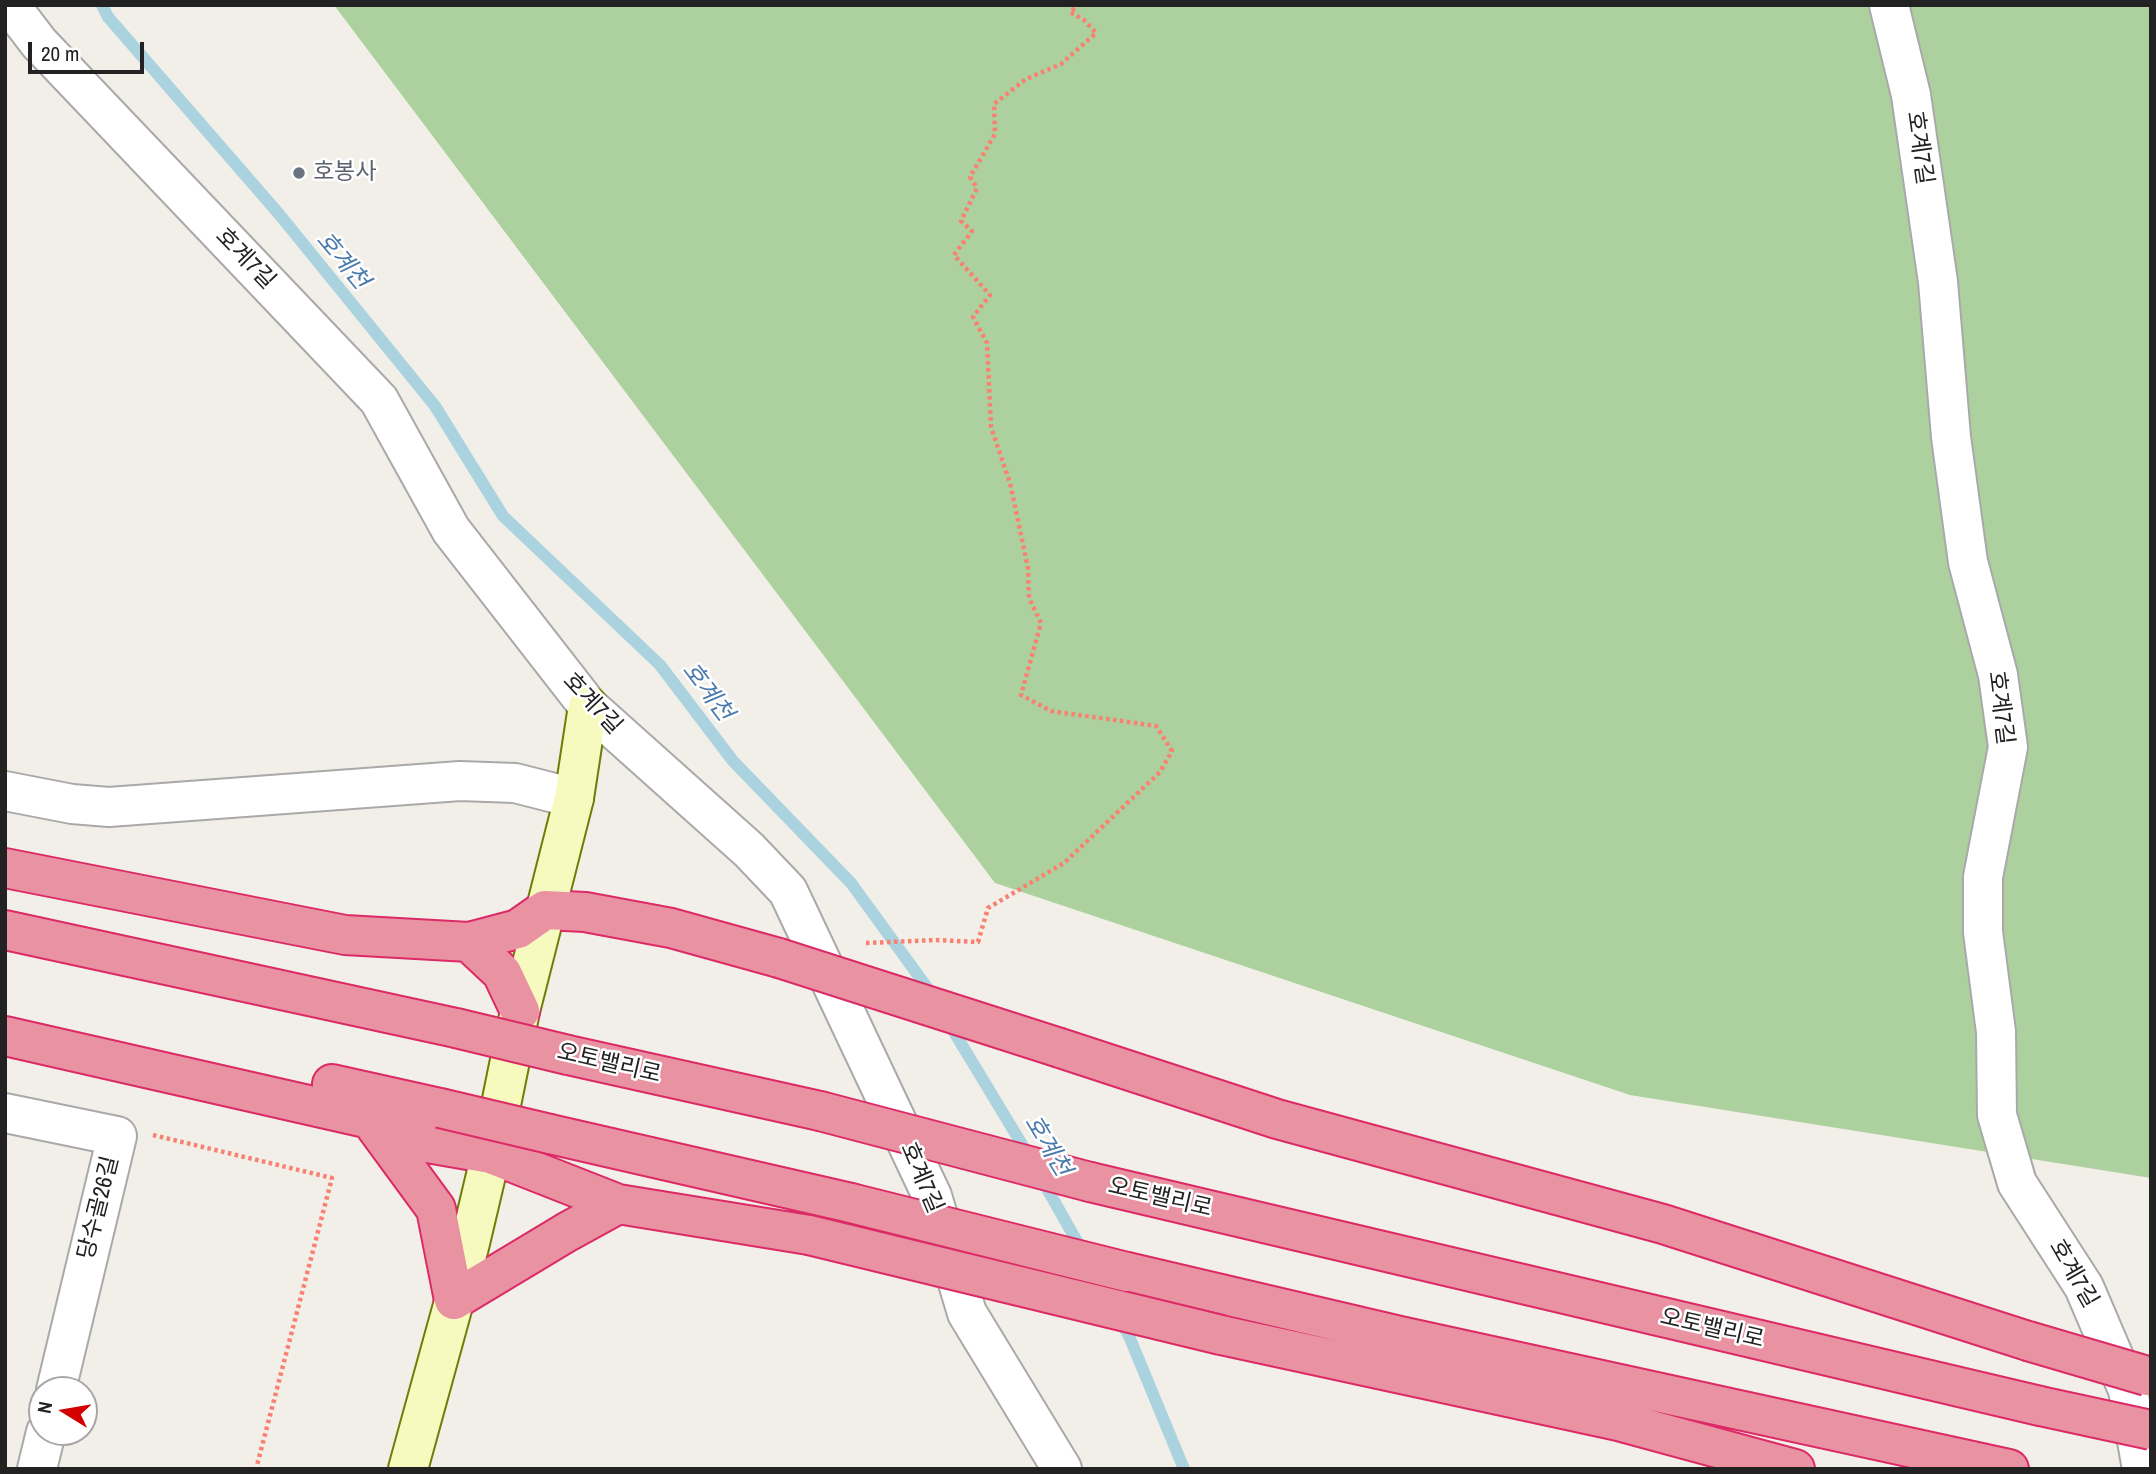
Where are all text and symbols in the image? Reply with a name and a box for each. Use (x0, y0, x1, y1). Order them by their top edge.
scale bar (32, 28, 147, 72)
text: 20 m (41, 39, 79, 68)
street label: 호계7길 (1900, 109, 1938, 187)
place label: 호봉사 (313, 159, 376, 187)
marker: 호봉사 (291, 165, 307, 181)
street label: 호계7길 (209, 223, 281, 295)
water label: 호계천 (310, 226, 374, 296)
water label: 호계천 (676, 657, 738, 727)
street label: 호계7길 (557, 668, 627, 740)
street label: 호계7길 (1982, 670, 2018, 746)
street label: 오토밸리로 (554, 1039, 664, 1089)
water label: 호계천 (1018, 1110, 1076, 1182)
street label: 호계7길 (894, 1139, 948, 1217)
street label: 당수골26길 (73, 1153, 125, 1263)
street label: 오토밸리로 (1105, 1173, 1215, 1223)
street label: 호계7길 (2043, 1235, 2103, 1313)
street label: 오토밸리로 (1657, 1304, 1767, 1354)
north arrow (28, 1376, 98, 1446)
text: N (31, 1399, 58, 1415)

